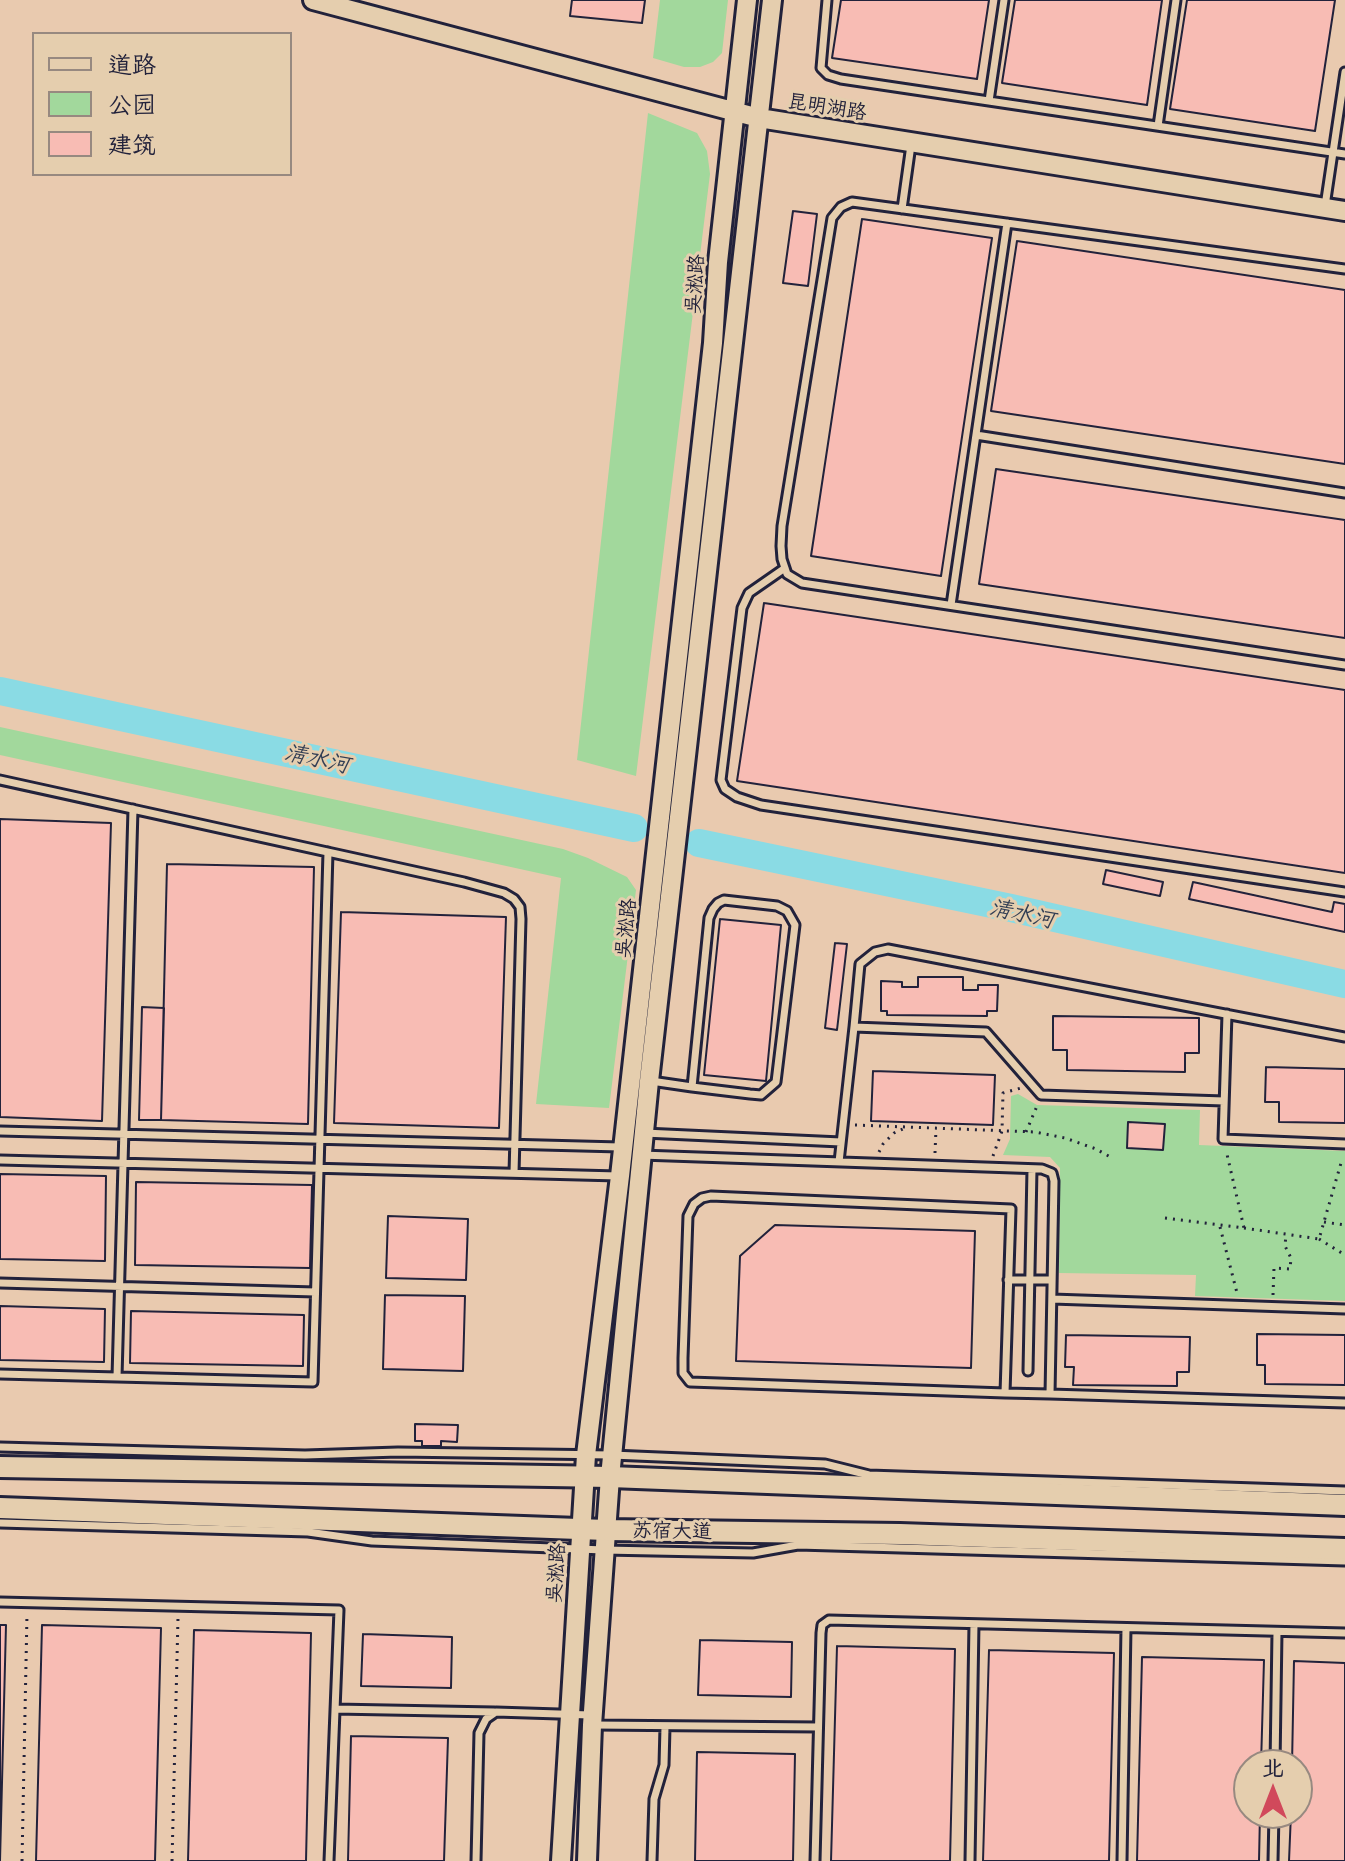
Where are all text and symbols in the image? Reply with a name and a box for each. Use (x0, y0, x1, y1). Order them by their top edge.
legend (32, 32, 292, 176)
text: 道路 (108, 48, 156, 79)
text: 公园 (108, 88, 156, 119)
street label: 昆明湖路 (786, 89, 868, 125)
text: 建筑 (108, 128, 156, 159)
street label: 吴淞路 (681, 253, 709, 315)
water label: 清水河 (282, 739, 352, 779)
water label: 清水河 (987, 894, 1057, 934)
street label: 吴淞路 (611, 897, 641, 959)
street label: 苏宿大道 (632, 1518, 712, 1544)
street label: 吴淞路 (542, 1542, 570, 1604)
north arrow (1233, 1749, 1313, 1829)
text: 北 (1262, 1752, 1284, 1781)

